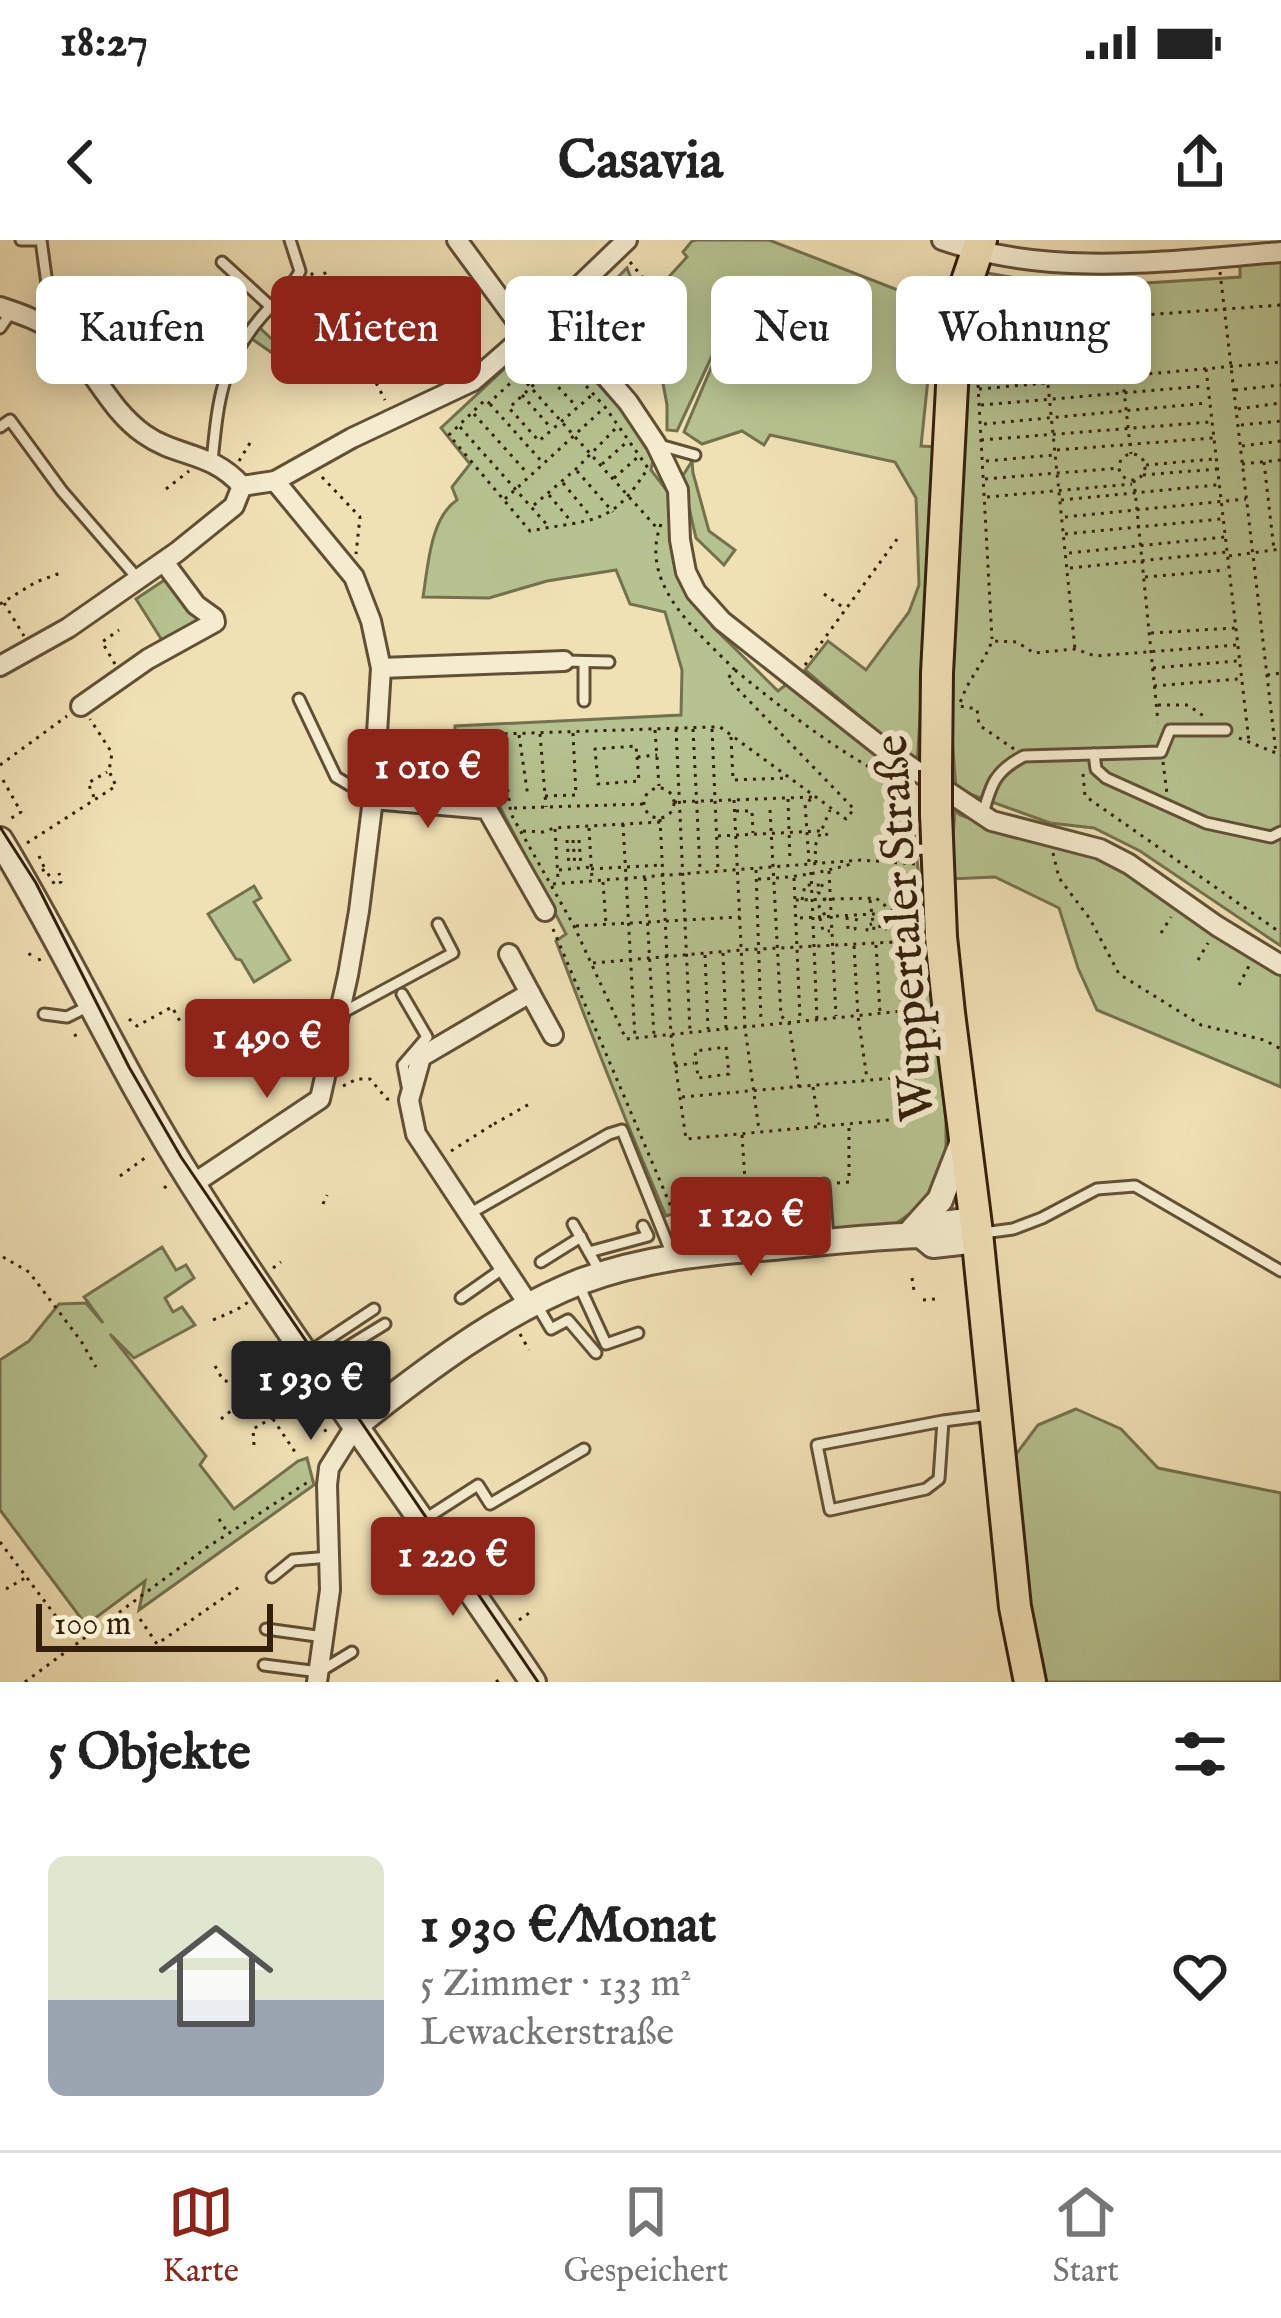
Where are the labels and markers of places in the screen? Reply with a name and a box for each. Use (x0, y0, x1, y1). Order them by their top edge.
pin: 1 010 € (317, 729, 539, 831)
pin: 1 490 € (156, 999, 378, 1101)
pin: 1 120 € (640, 1177, 862, 1279)
pin: 1 930 € (200, 1341, 422, 1443)
pin: 1 220 € (342, 1517, 564, 1619)

